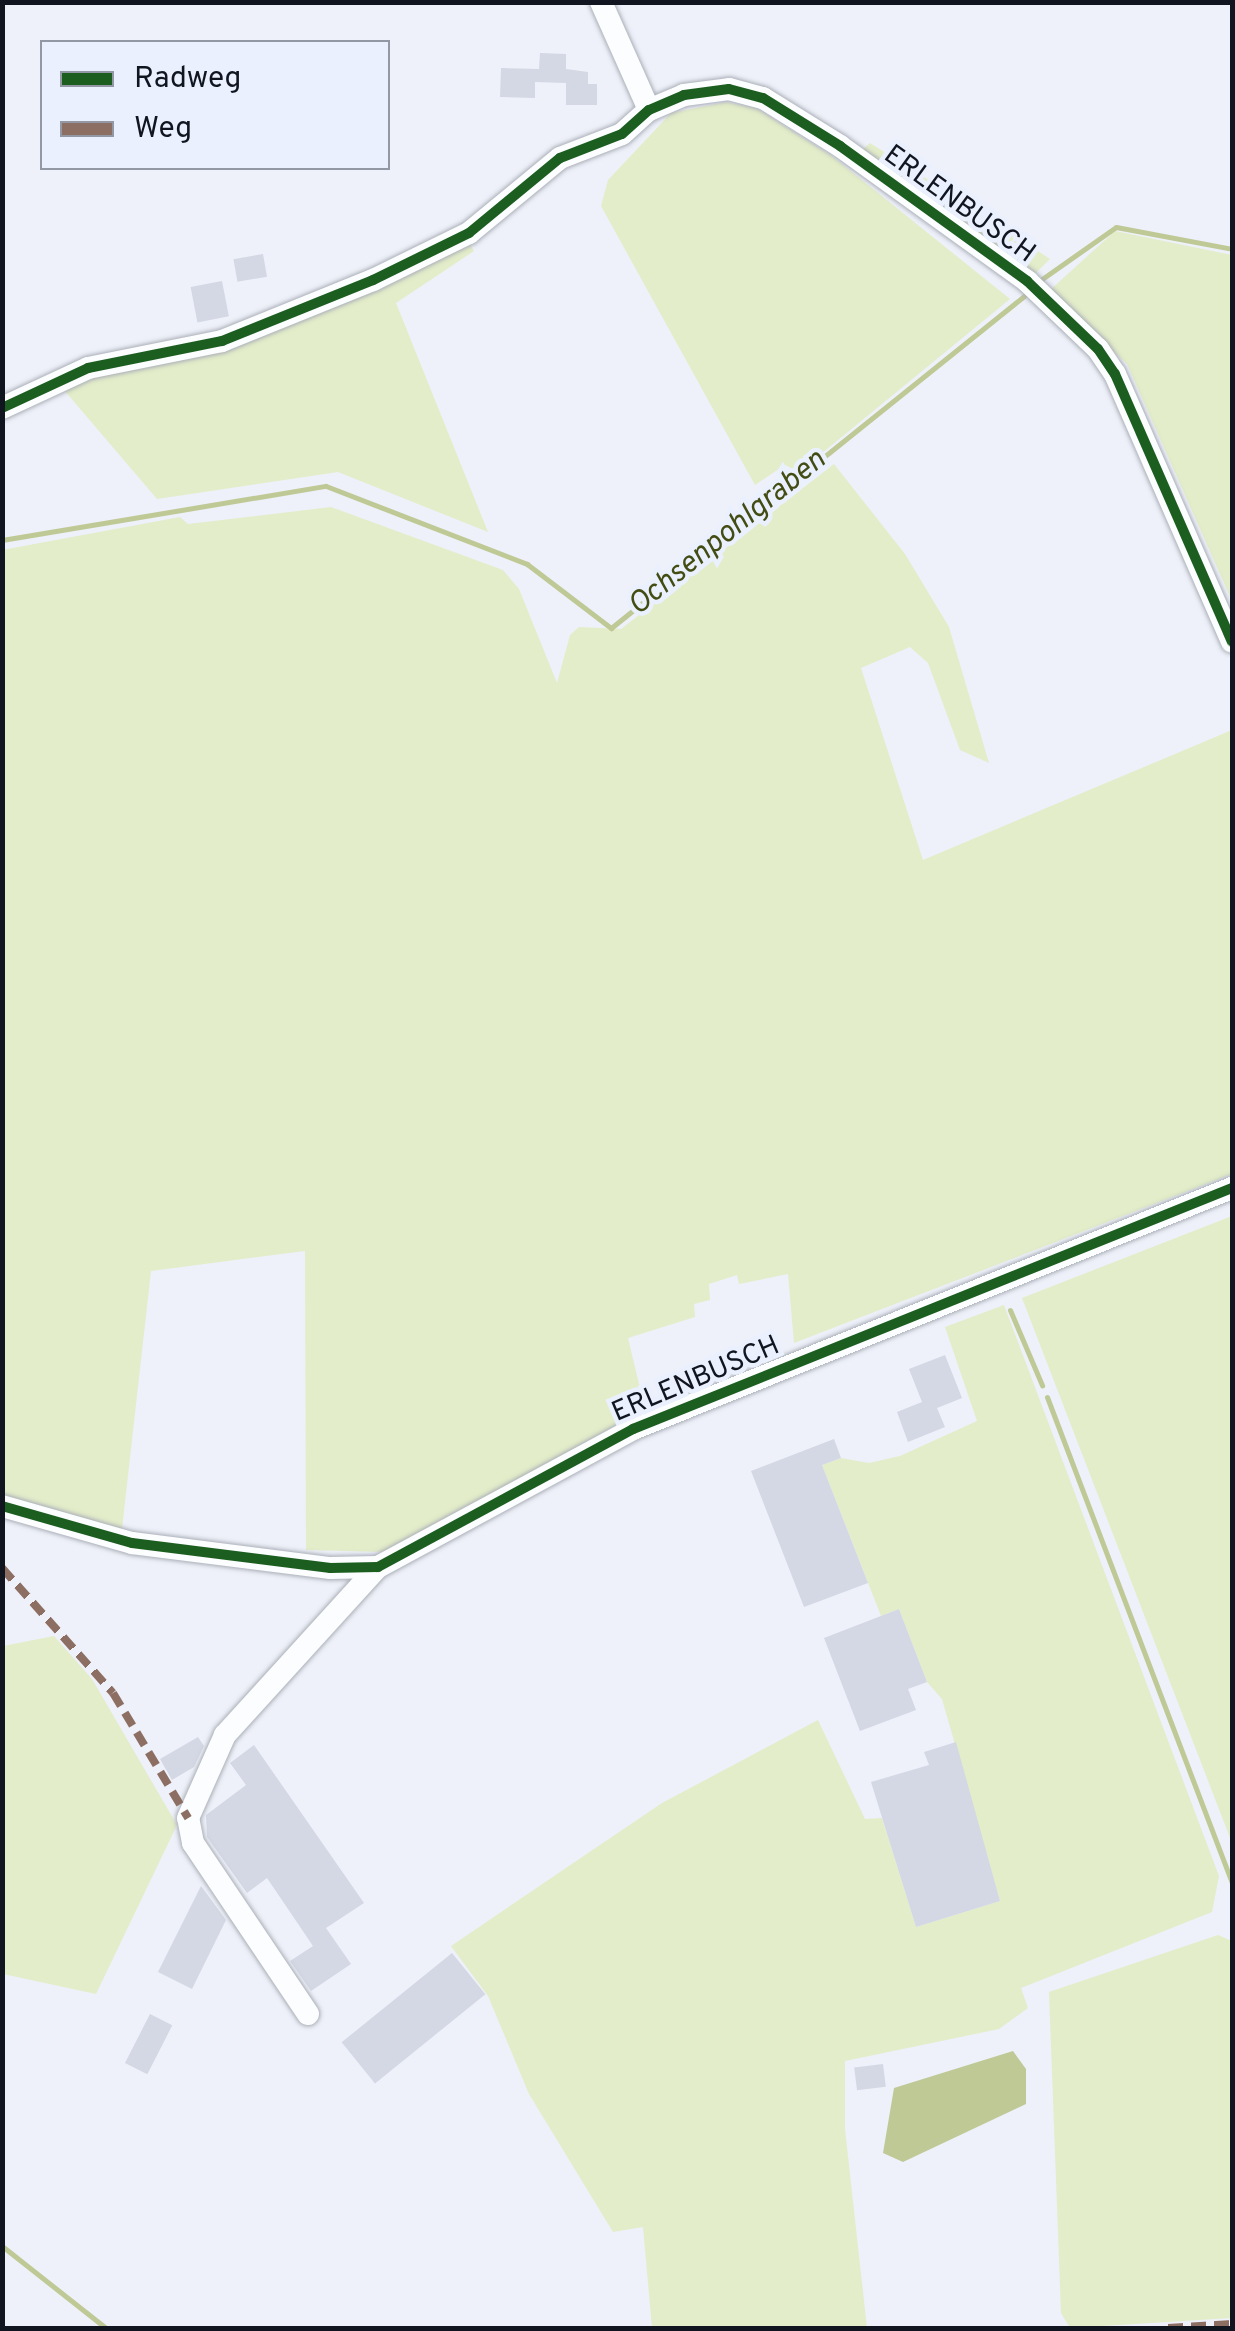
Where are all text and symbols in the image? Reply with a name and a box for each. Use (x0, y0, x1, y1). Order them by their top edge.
legend (40, 40, 390, 170)
text: Radweg (134, 61, 241, 98)
text: Weg (134, 111, 192, 148)
street label: ERLENBUSCH (877, 139, 1041, 271)
water label: Ochsenpohlgraben (622, 443, 834, 625)
street label: ERLENBUSCH (607, 1330, 785, 1430)

